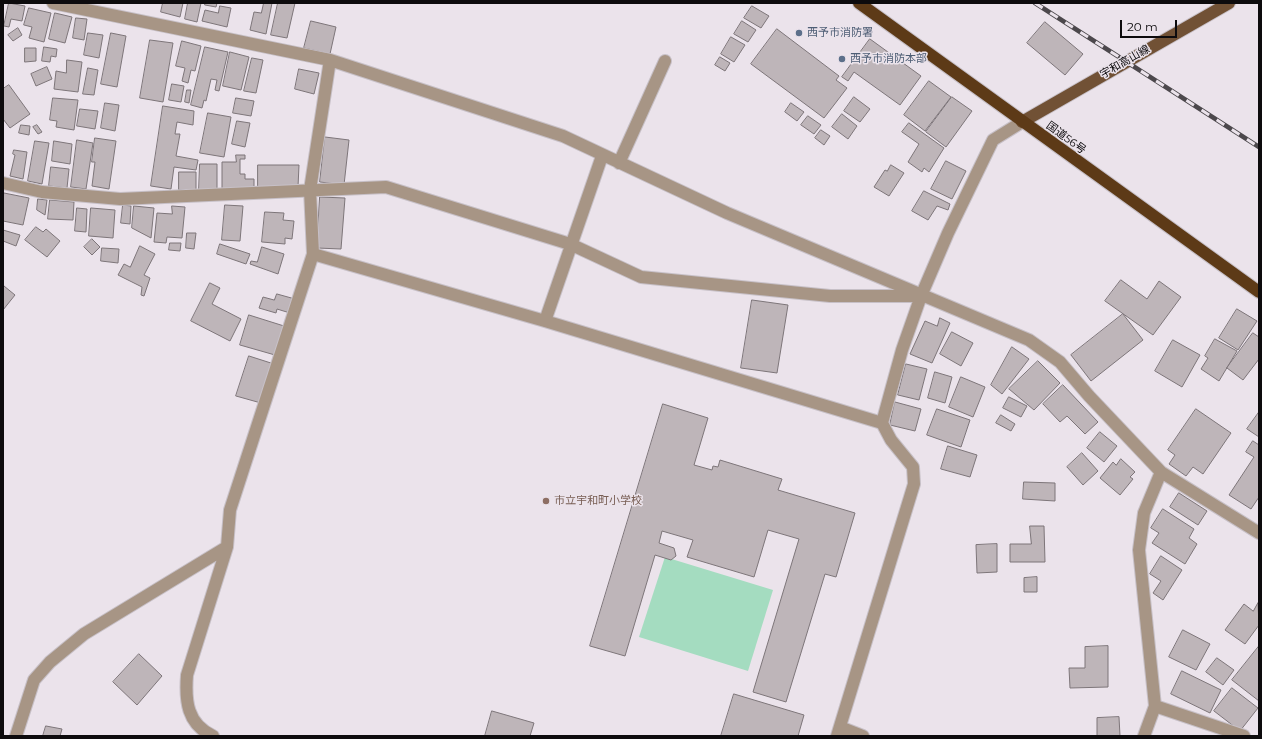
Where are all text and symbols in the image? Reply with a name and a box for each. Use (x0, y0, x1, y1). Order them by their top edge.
scale bar (1122, 12, 1179, 38)
text: 20 m (1127, 19, 1158, 34)
place label: 西予市消防署 (807, 26, 873, 40)
marker: 西予市消防署 (794, 28, 804, 38)
street label: 宇和高山線 (1098, 43, 1152, 81)
place label: 西予市消防本部 (850, 52, 927, 66)
marker: 西予市消防本部 (837, 54, 847, 64)
street label: 国道56号 (1044, 119, 1088, 157)
place label: 市立宇和町小学校 (554, 494, 642, 508)
marker: 市立宇和町小学校 (541, 496, 551, 506)

